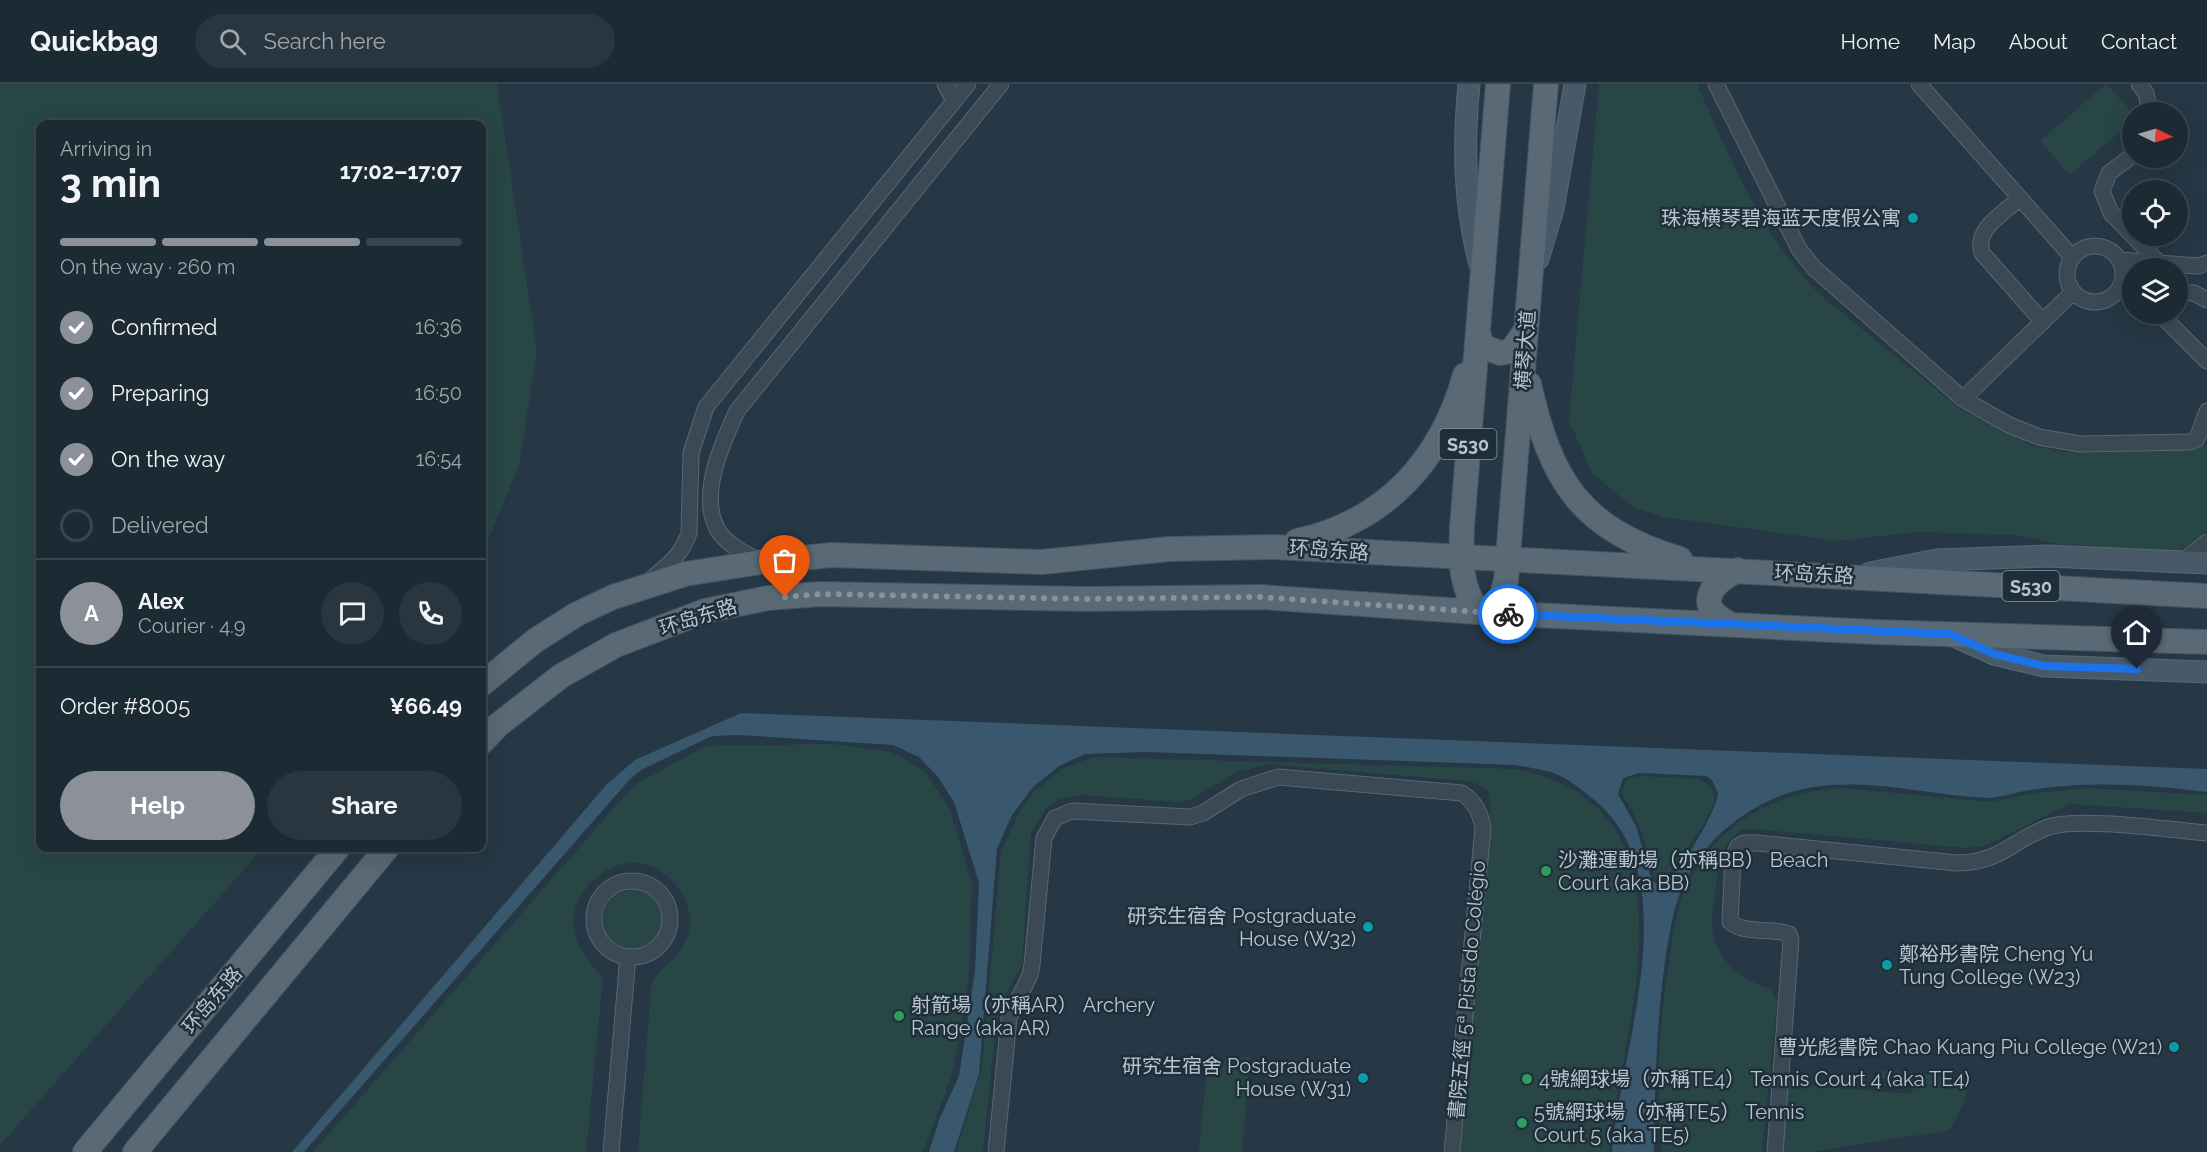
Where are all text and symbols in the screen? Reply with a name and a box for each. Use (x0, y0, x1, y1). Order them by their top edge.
search box (195, 14, 615, 68)
text: Quickbag (30, 25, 159, 58)
icon: search (216, 25, 249, 58)
text: Search here (264, 28, 386, 54)
text: Home (1841, 29, 1900, 54)
text: Map (1933, 29, 1976, 54)
text: About (2009, 29, 2068, 54)
text: Contact (2101, 29, 2177, 54)
north arrow (2122, 102, 2188, 168)
map controls (2122, 102, 2188, 324)
text: Arriving in (60, 137, 152, 161)
text: 17:02–17:07 (340, 158, 462, 184)
text: 3 min (60, 160, 161, 206)
button: locate (2122, 180, 2188, 246)
place label: 珠海横琴碧海蓝天度假公寓 (1661, 206, 1901, 230)
marker: 珠海横琴碧海蓝天度假公寓 (1906, 211, 1920, 225)
text: On the way · 260 m (60, 255, 235, 279)
button: layers (2122, 258, 2188, 324)
street label: 横琴大道 (1510, 309, 1540, 391)
icon: check (60, 311, 93, 344)
text: Confirmed (111, 314, 218, 340)
text: 16:36 (415, 315, 462, 339)
icon: check (60, 377, 93, 410)
text: Preparing (111, 380, 209, 406)
text: 16:50 (414, 381, 462, 405)
road number: S530 (1440, 429, 1496, 459)
icon: check (60, 443, 93, 476)
text: On the way (111, 446, 225, 472)
text: 16:54 (416, 447, 462, 471)
text: Delivered (111, 512, 209, 538)
pin (759, 535, 810, 597)
street label: 环岛东路 (1288, 535, 1370, 565)
icon: bag (768, 544, 801, 577)
street label: 环岛东路 (1773, 560, 1855, 588)
road number: S530 (2002, 571, 2060, 601)
button: chat (321, 582, 384, 645)
button: phone (399, 582, 462, 645)
courier (1478, 584, 1538, 644)
text: Alex (138, 588, 184, 614)
street label: 环岛东路 (656, 594, 740, 640)
icon: bike (1492, 598, 1525, 631)
text: A (84, 600, 99, 626)
pin (2111, 607, 2162, 669)
text: Courier · 4.9 (138, 614, 246, 638)
icon: home (2120, 616, 2153, 649)
text: Order #8005 (60, 693, 190, 719)
text: ¥66.49 (389, 693, 462, 719)
button: Help (60, 771, 255, 840)
button: Share (267, 771, 462, 840)
place label: 沙灘運動場（亦稱BB） Beach Court (aka BB) (1558, 848, 1828, 895)
street label: 書院五徑 5ª Pista do Colégio (1444, 859, 1490, 1120)
marker: 沙灘運動場（亦稱BB） Beach Court (aka BB) (1539, 864, 1553, 878)
place label: 研究生宿舍 Postgraduate House (W32) (1127, 904, 1356, 951)
marker: 研究生宿舍 Postgraduate House (W32) (1361, 920, 1375, 934)
place label: 鄭裕彤書院 Cheng Yu Tung College (W23) (1899, 942, 2093, 989)
marker: 鄭裕彤書院 Cheng Yu Tung College (W23) (1880, 958, 1894, 972)
street label: 环岛东路 (177, 962, 247, 1038)
place label: 射箭場（亦稱AR） Archery Range (aka AR) (911, 993, 1155, 1040)
marker: 射箭場（亦稱AR） Archery Range (aka AR) (892, 1009, 906, 1023)
place label: 曹光彪書院 Chao Kuang Piu College (W21) (1778, 1035, 2162, 1059)
marker: 曹光彪書院 Chao Kuang Piu College (W21) (2167, 1040, 2181, 1054)
place label: 研究生宿舍 Postgraduate House (W31) (1122, 1054, 1351, 1101)
place label: 4號網球場（亦稱TE4） Tennis Court 4 (aka TE4) (1539, 1067, 1970, 1091)
marker: 研究生宿舍 Postgraduate House (W31) (1356, 1071, 1370, 1085)
marker: 4號網球場（亦稱TE4） Tennis Court 4 (aka TE4) (1520, 1072, 1534, 1086)
place label: 5號網球場（亦稱TE5） Tennis Court 5 (aka TE5) (1534, 1100, 1804, 1147)
marker: 5號網球場（亦稱TE5） Tennis Court 5 (aka TE5) (1515, 1116, 1529, 1130)

